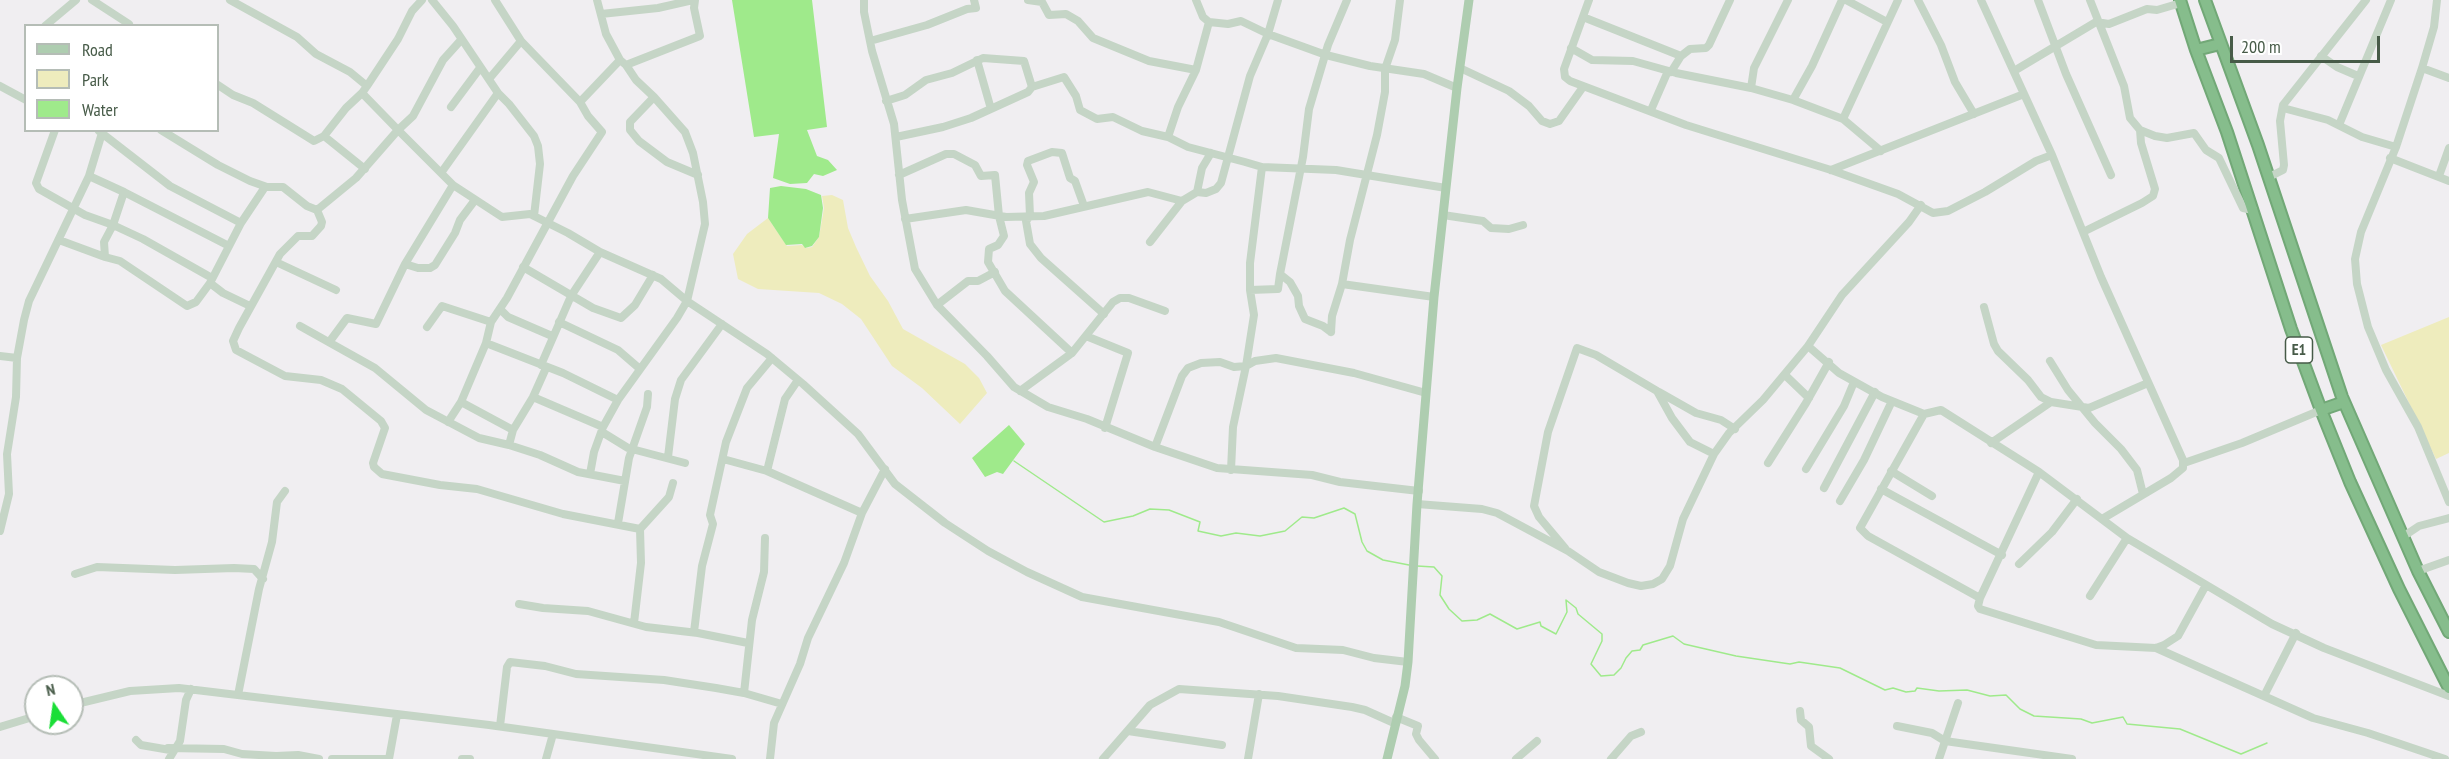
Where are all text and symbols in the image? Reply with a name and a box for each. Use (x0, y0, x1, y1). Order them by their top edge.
legend (24, 24, 219, 132)
scale bar (2233, 24, 2383, 62)
text: 200 m (2241, 35, 2281, 58)
text: Road (82, 38, 113, 61)
text: Park (82, 68, 109, 91)
text: Water (82, 98, 118, 121)
road number: E1 (2286, 337, 2312, 363)
north arrow (24, 675, 84, 735)
text: N (44, 679, 57, 700)

